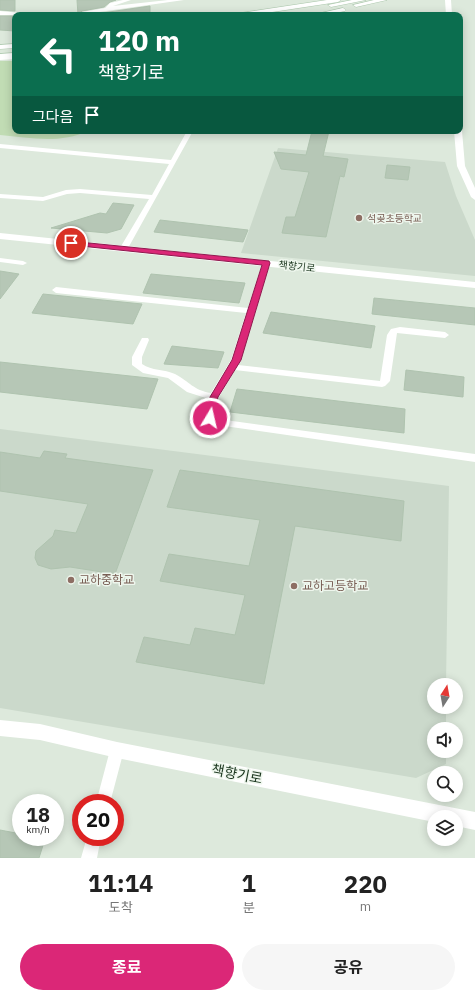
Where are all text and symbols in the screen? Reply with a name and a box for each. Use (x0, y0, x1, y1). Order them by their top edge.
text: 120 m (98, 22, 180, 59)
icon: left (32, 28, 84, 80)
text: 책향기로 (98, 61, 164, 84)
icon: arrive (81, 104, 103, 126)
text: 그다음 (32, 107, 73, 126)
place label: 석곶초등학교 (367, 212, 422, 225)
marker: 석곶초등학교 (354, 213, 364, 223)
pin (54, 226, 88, 260)
icon: arrive (60, 232, 82, 254)
street label: 책향기로 (278, 258, 316, 275)
position arrow (189, 397, 231, 439)
place label: 교하중학교 (79, 572, 134, 587)
marker: 교하중학교 (66, 575, 76, 585)
place label: 교하고등학교 (302, 578, 368, 593)
marker: 교하고등학교 (289, 581, 299, 591)
north arrow (427, 678, 463, 714)
map controls (427, 678, 463, 846)
button: sound (427, 722, 463, 758)
street label: 책향기로 (210, 760, 264, 788)
button: search (427, 766, 463, 802)
speed limit sign: 20 (72, 794, 124, 846)
text: 18 (26, 801, 50, 828)
button: layers (427, 810, 463, 846)
text: km/h (26, 823, 50, 836)
text: 11:14 (88, 867, 153, 899)
text: 1 (241, 867, 256, 899)
text: 220 (344, 868, 387, 900)
text: m (360, 898, 371, 915)
text: 도착 (109, 899, 133, 916)
text: 분 (243, 899, 255, 916)
button: 종료 (20, 944, 234, 990)
button: 공유 (242, 944, 455, 990)

